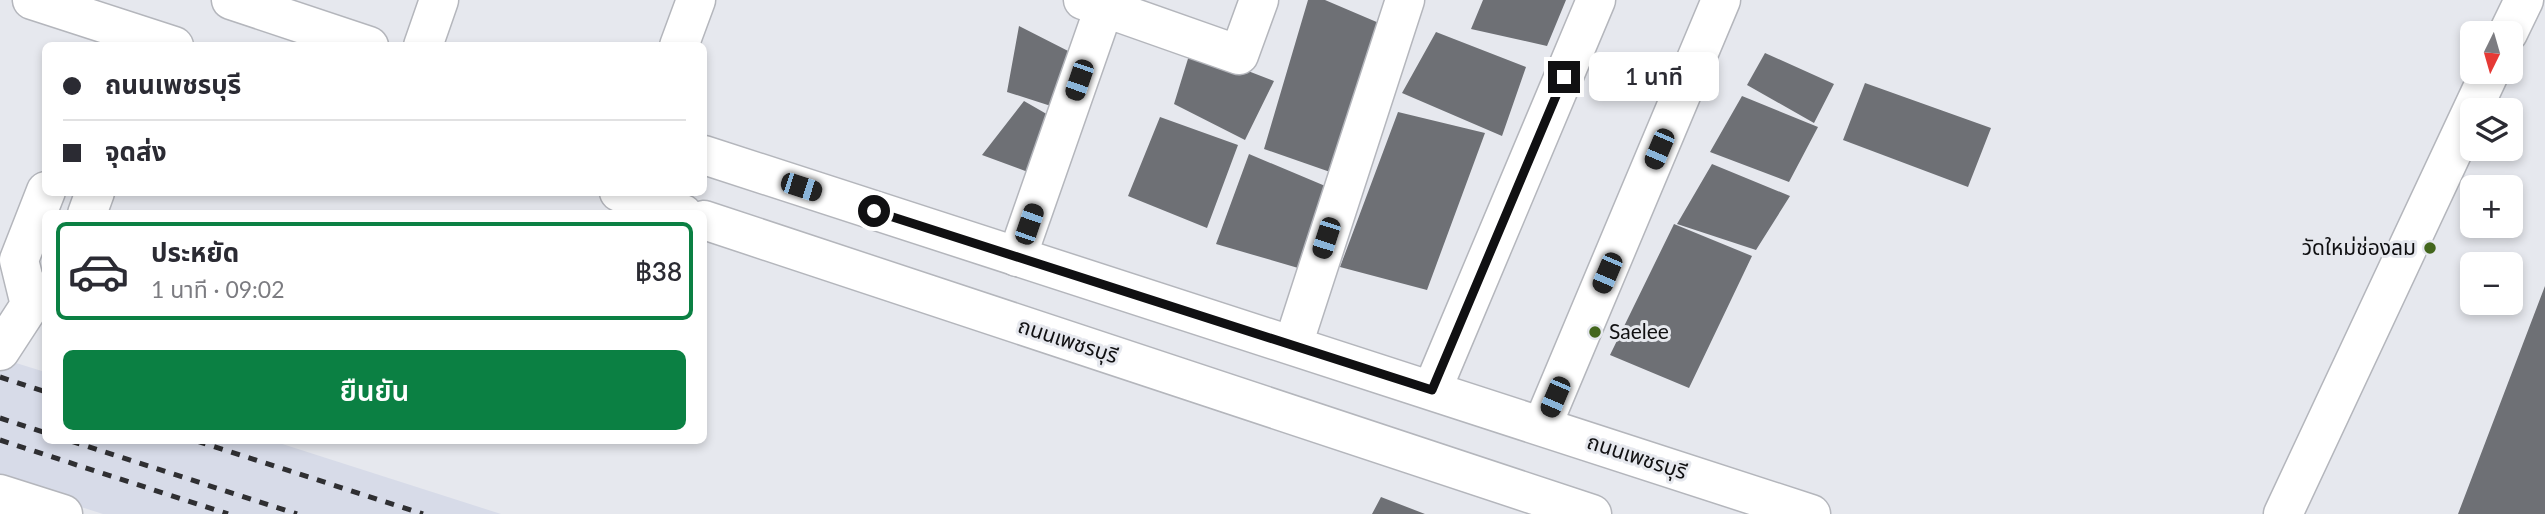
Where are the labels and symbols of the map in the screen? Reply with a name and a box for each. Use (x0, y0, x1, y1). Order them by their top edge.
north arrow (2460, 21, 2524, 84)
callout: 1 นาที (1588, 52, 1718, 102)
car (1063, 57, 1096, 103)
route end (1548, 61, 1580, 93)
car (1642, 126, 1677, 172)
car (778, 171, 825, 203)
route start (858, 195, 890, 227)
car (1013, 201, 1046, 247)
car (1310, 215, 1343, 261)
place label: วัดใหม่ช่องลม (2302, 234, 2416, 259)
marker: วัดใหม่ช่องลม (2422, 240, 2438, 256)
car (1590, 250, 1625, 296)
street label: ถนนเพชรบุรี (1015, 312, 1122, 369)
place label: Saelee (1609, 318, 1669, 343)
marker: Saelee (1587, 324, 1603, 340)
car (1538, 374, 1573, 420)
street label: ถนนเพชรบุรี (1584, 428, 1691, 485)

